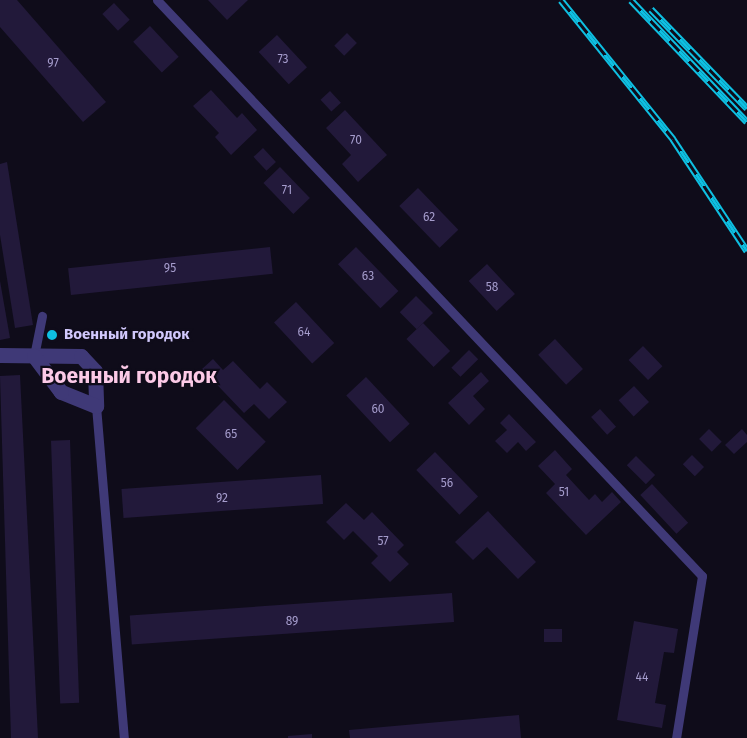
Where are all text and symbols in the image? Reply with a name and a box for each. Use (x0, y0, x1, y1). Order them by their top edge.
house number: 73 (277, 53, 289, 67)
house number: 97 (47, 57, 59, 71)
house number: 70 (350, 134, 362, 148)
house number: 71 (282, 184, 292, 198)
house number: 62 (423, 211, 435, 225)
house number: 95 (164, 262, 176, 276)
house number: 63 (362, 270, 374, 284)
house number: 58 (486, 281, 498, 295)
place label: Военный городок (64, 326, 189, 344)
house number: 64 (298, 326, 310, 340)
marker: Военный городок (45, 328, 59, 342)
district label: Военный городок (41, 363, 217, 389)
house number: 60 (371, 403, 385, 417)
house number: 65 (225, 428, 237, 442)
house number: 56 (441, 477, 453, 491)
house number: 51 (559, 486, 569, 500)
house number: 92 (216, 492, 228, 506)
house number: 57 (377, 535, 389, 549)
house number: 89 (286, 615, 298, 629)
house number: 44 (636, 671, 648, 685)

